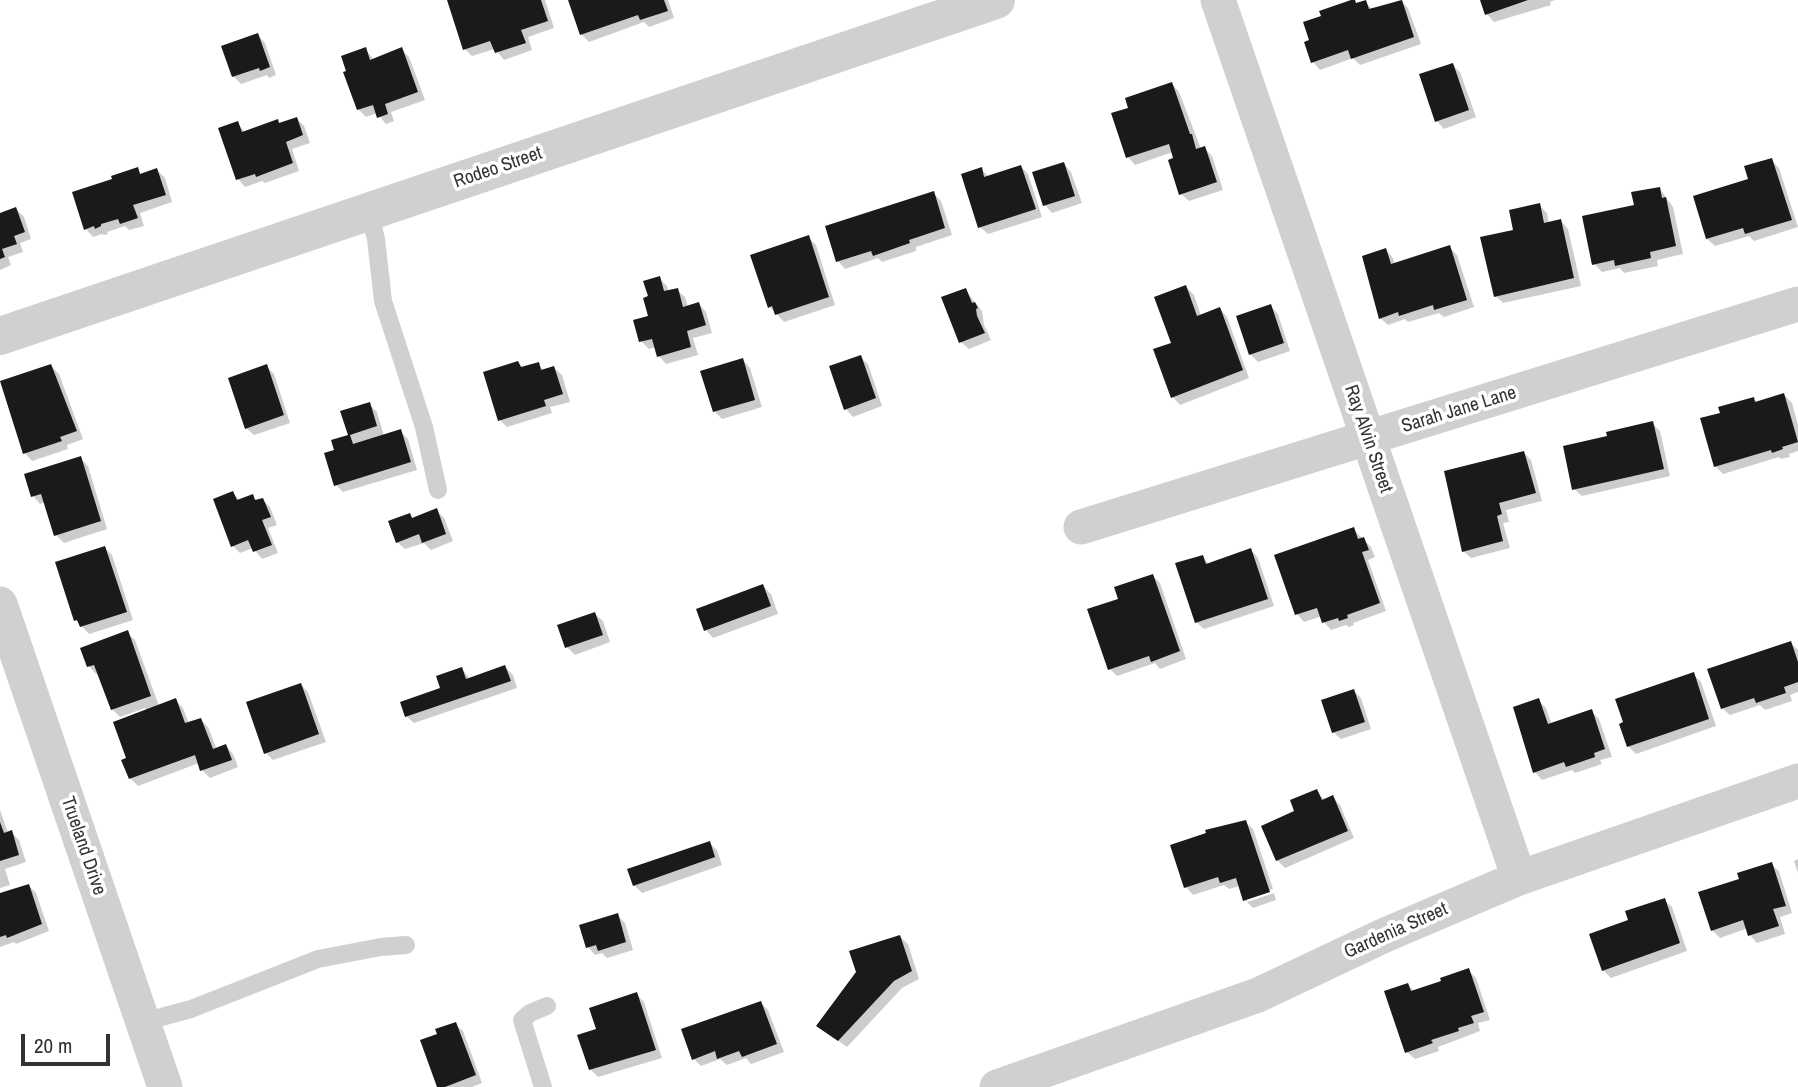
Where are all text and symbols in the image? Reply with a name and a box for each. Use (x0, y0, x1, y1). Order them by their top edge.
street label: Rodeo Street (451, 142, 545, 194)
street label: Ray Alvin Street (1339, 382, 1397, 496)
street label: Sarah Jane Lane (1399, 382, 1519, 438)
street label: Trueland Drive (56, 794, 110, 898)
street label: Gardenia Street (1341, 898, 1451, 964)
scale bar (24, 1020, 114, 1064)
text: 20 m (34, 1031, 72, 1060)

